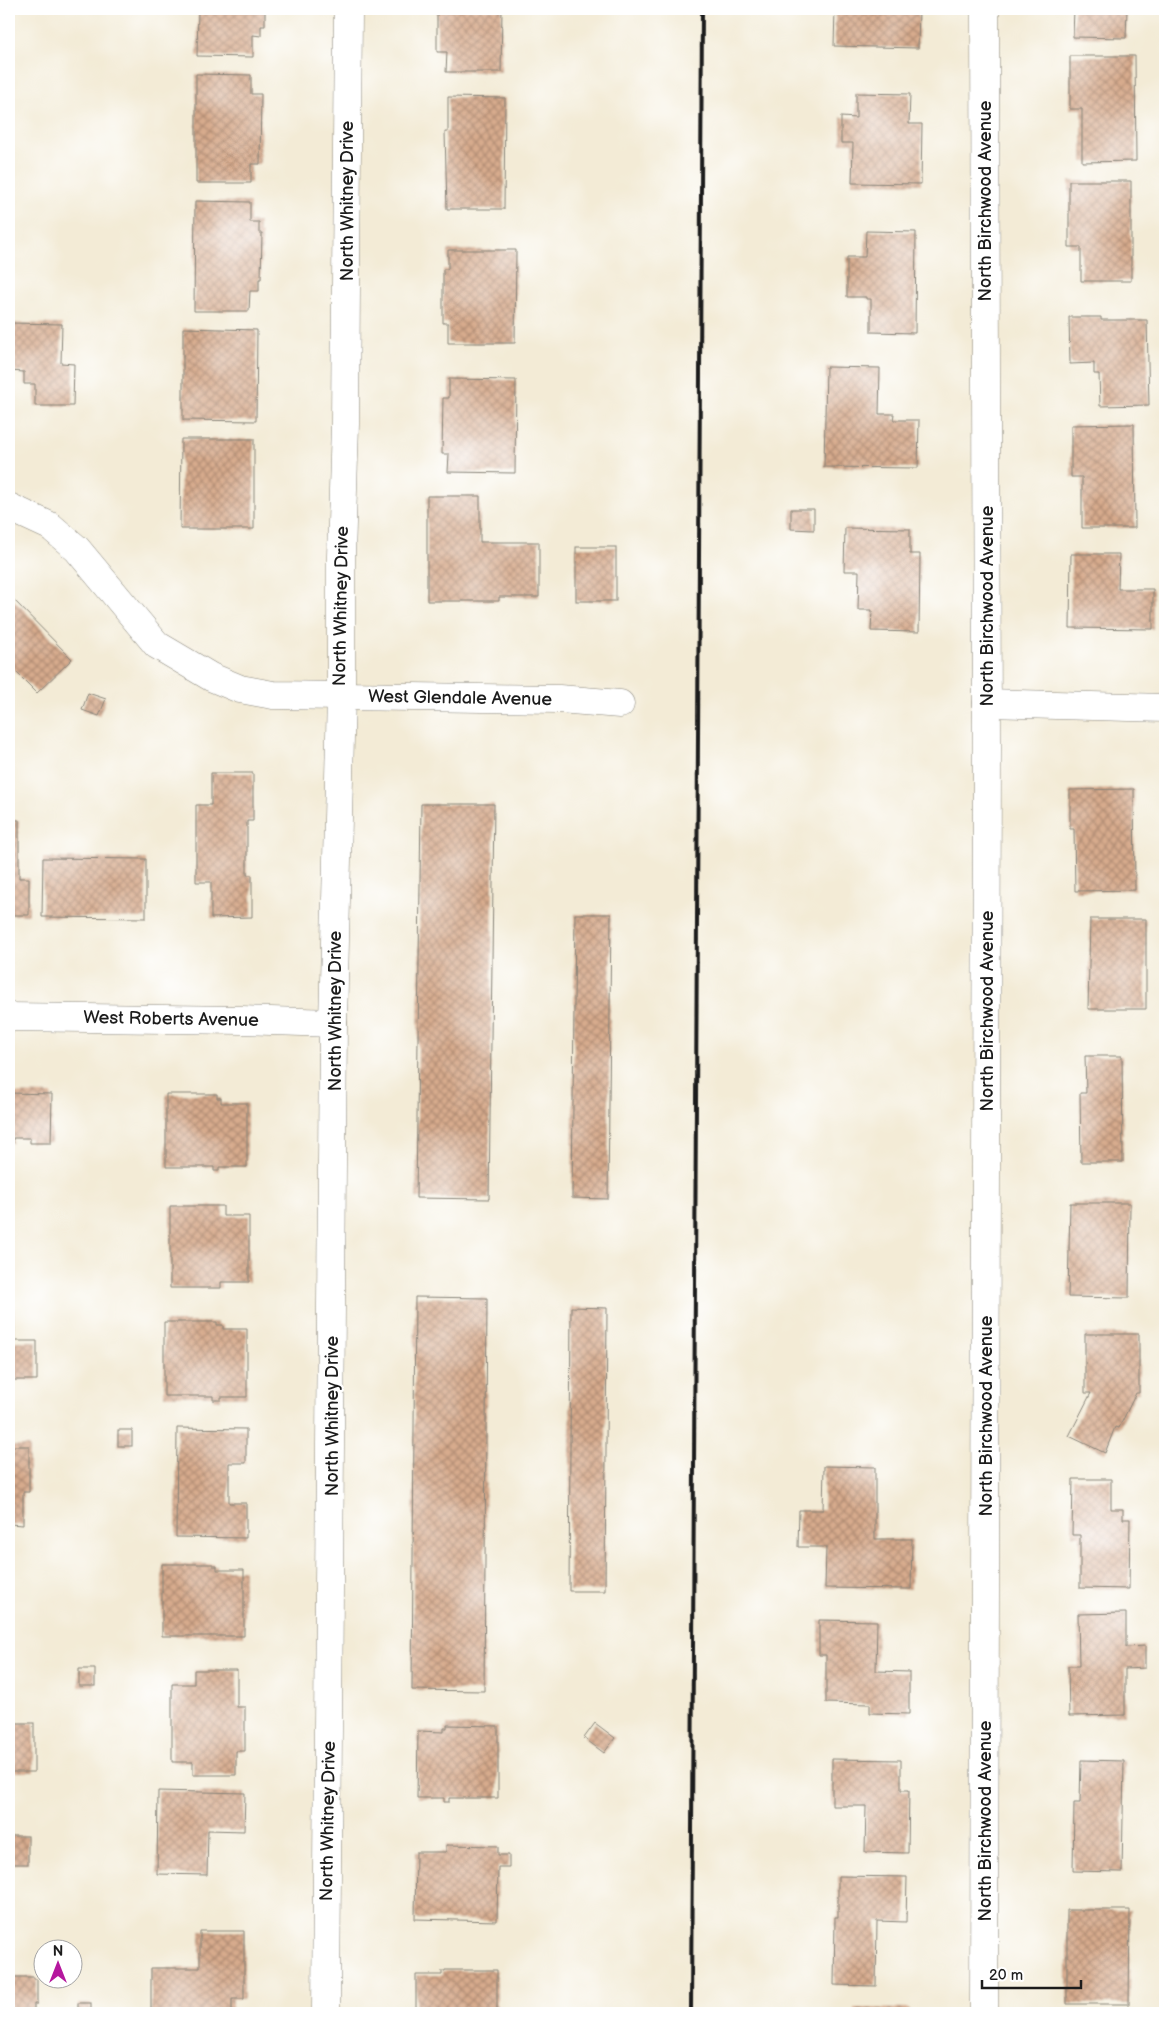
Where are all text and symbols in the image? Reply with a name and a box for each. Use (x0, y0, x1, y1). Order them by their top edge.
street label: North Birchwood Avenue (975, 100, 996, 301)
street label: North Whitney Drive (337, 121, 358, 281)
street label: North Birchwood Avenue (977, 505, 998, 706)
street label: North Whitney Drive (329, 525, 353, 686)
street label: West Glendale Avenue (368, 686, 552, 710)
street label: North Birchwood Avenue (977, 910, 998, 1111)
street label: North Whitney Drive (325, 931, 346, 1091)
street label: West Roberts Avenue (83, 1007, 259, 1031)
street label: North Birchwood Avenue (976, 1315, 997, 1516)
street label: North Whitney Drive (322, 1336, 343, 1496)
street label: North Birchwood Avenue (975, 1720, 996, 1921)
street label: North Whitney Drive (316, 1740, 340, 1901)
north arrow (32, 1940, 82, 1990)
text: N (53, 1943, 63, 1960)
scale bar (982, 1957, 1080, 1989)
text: 20 m (989, 1966, 1023, 1985)

